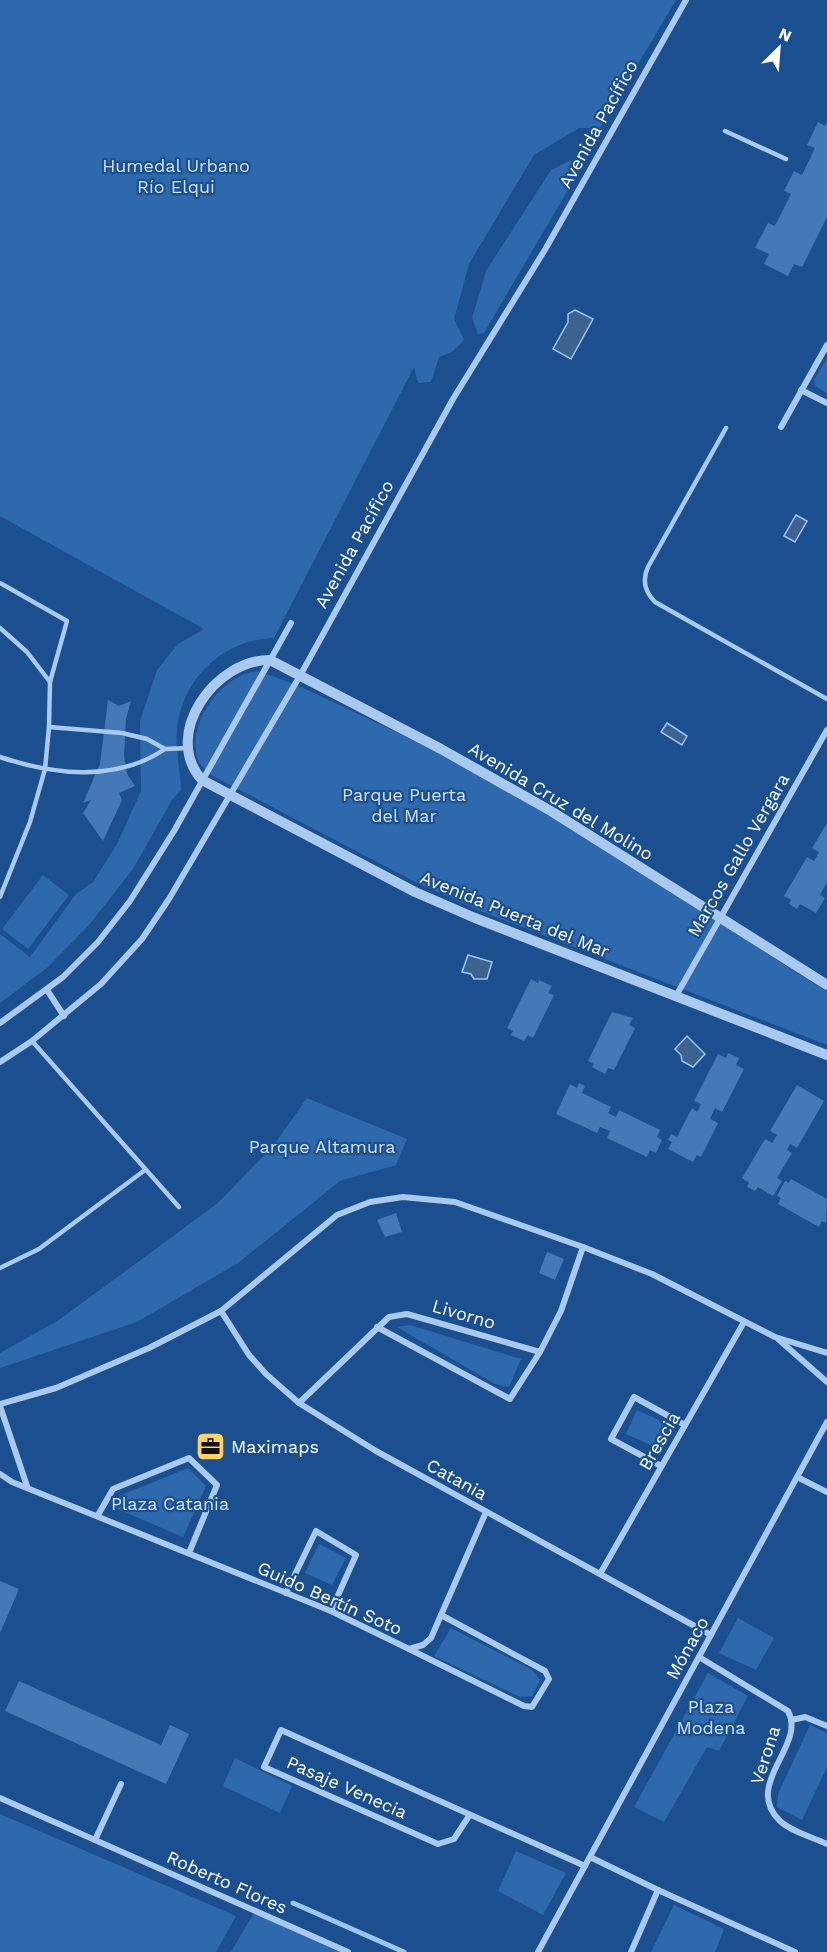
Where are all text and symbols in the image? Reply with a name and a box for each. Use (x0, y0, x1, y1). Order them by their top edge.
north arrow (749, 18, 809, 78)
text: N (776, 24, 795, 46)
street label: Avenida Pacífico (554, 56, 642, 192)
park label: Humedal Urbano Río Elqui (102, 155, 250, 197)
street label: Avenida Pacífico (310, 476, 398, 612)
street label: Avenida Cruz del Molino (465, 737, 657, 865)
street label: Marcos Gallo Vergara (683, 770, 793, 940)
park label: Parque Puerta del Mar (342, 784, 466, 826)
street label: Avenida Puerta del Mar (417, 866, 613, 962)
park label: Parque Altamura (249, 1136, 395, 1157)
street label: Livorno (430, 1295, 498, 1333)
street label: Brescia (634, 1408, 684, 1474)
office icon: Maximaps (194, 1430, 226, 1462)
place label: Maximaps (231, 1436, 319, 1457)
street label: Catania (423, 1454, 491, 1504)
park label: Plaza Catania (111, 1493, 229, 1514)
street label: Guido Bertín Soto (254, 1557, 406, 1639)
street label: Mónaco (661, 1613, 713, 1683)
park label: Plaza Modena (676, 1696, 746, 1738)
street label: Verona (746, 1723, 784, 1787)
street label: Pasaje Venecia (284, 1751, 410, 1823)
street label: Roberto Flores (164, 1846, 290, 1918)

